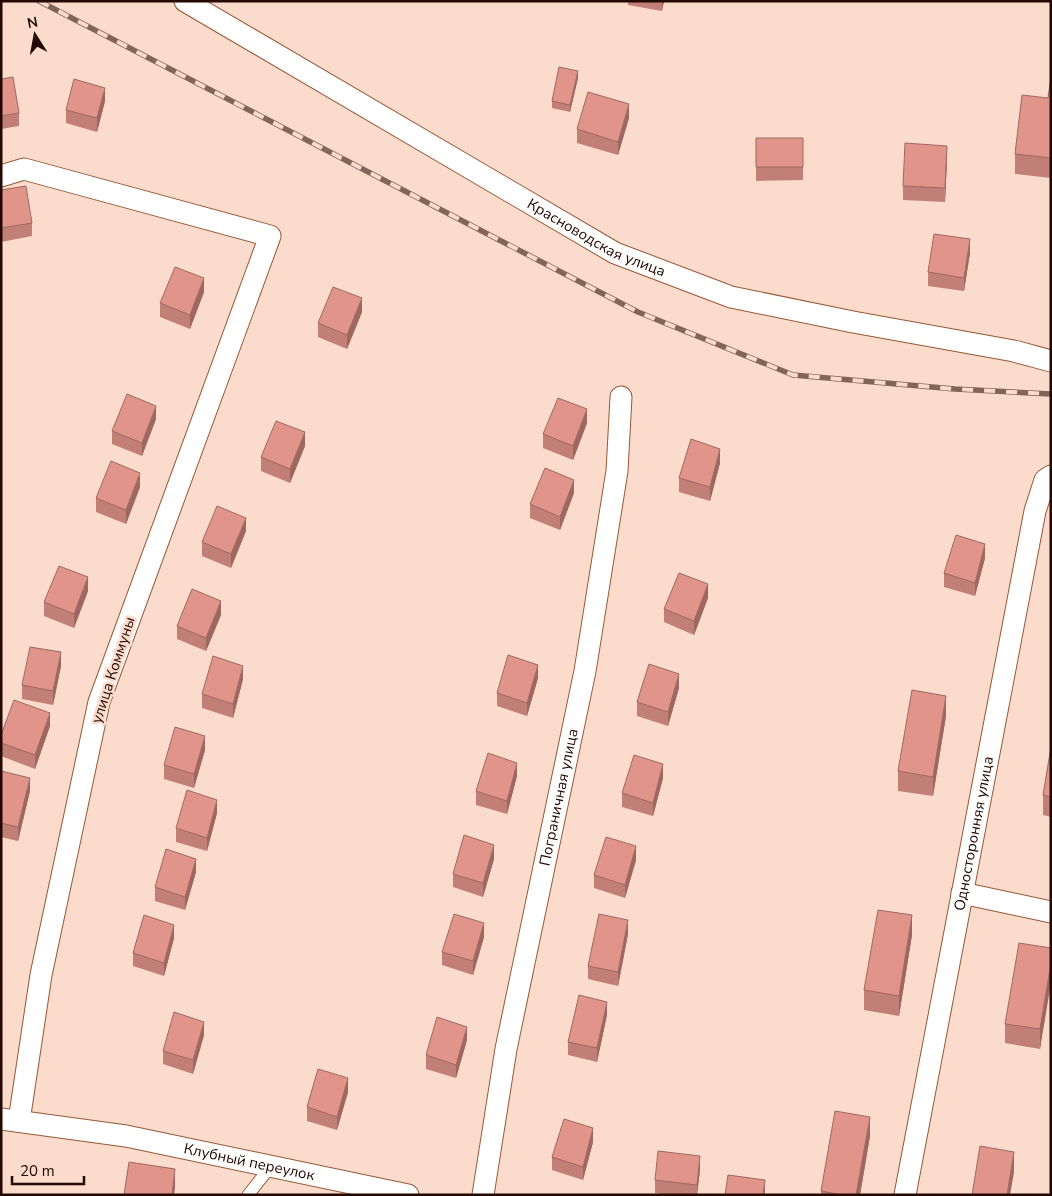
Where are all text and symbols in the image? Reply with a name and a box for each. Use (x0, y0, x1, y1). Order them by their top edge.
north arrow (10, 10, 60, 60)
text: N (26, 12, 40, 33)
street label: Красноводская улица (523, 194, 668, 281)
street label: улица Коммуны (86, 614, 140, 726)
street label: Пограничная улица (535, 727, 583, 868)
street label: Односторонняя улица (949, 755, 998, 912)
street label: Клубный переулок (182, 1138, 317, 1185)
scale bar (12, 1154, 85, 1186)
text: 20 m (20, 1161, 55, 1181)

